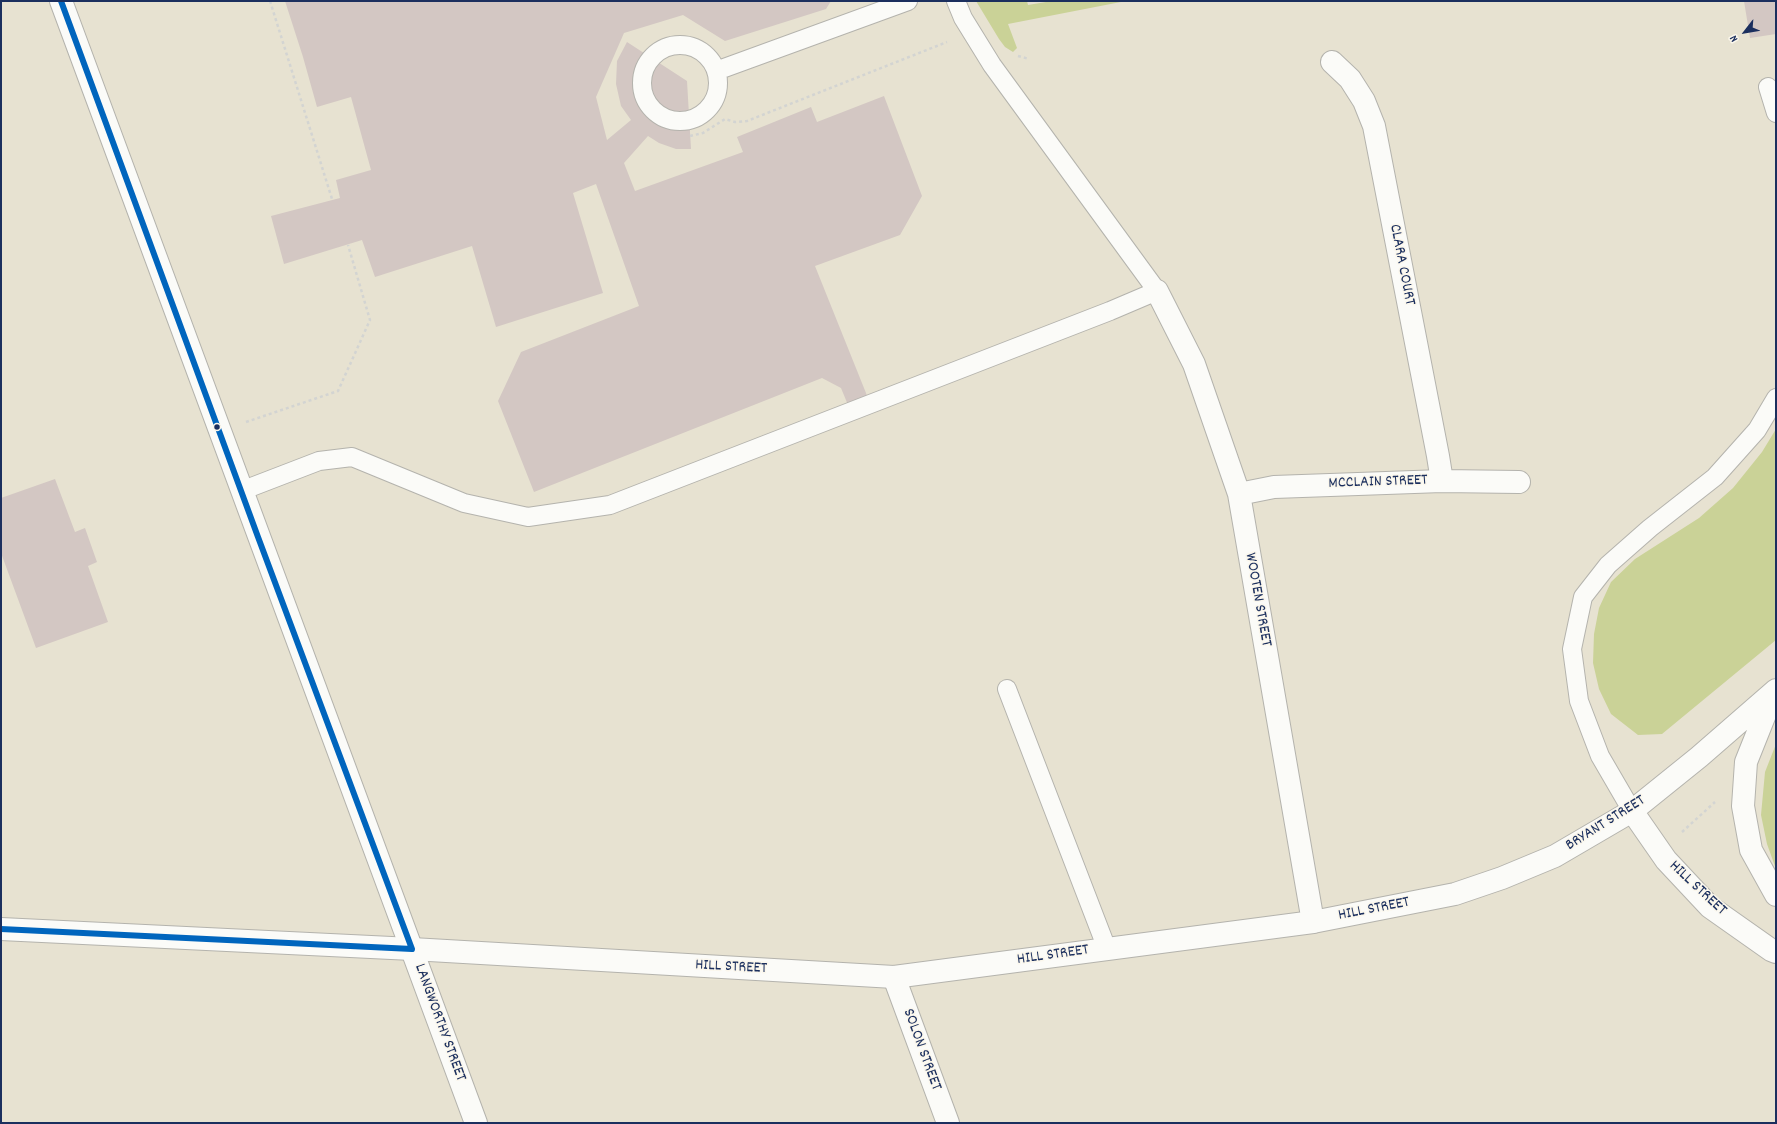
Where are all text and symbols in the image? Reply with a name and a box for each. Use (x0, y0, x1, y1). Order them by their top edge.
north arrow (1725, 12, 1765, 52)
text: N (1726, 32, 1743, 45)
street label: CLARA COURT (1384, 223, 1418, 307)
unlabelled marker (212, 422, 222, 432)
street label: MCCLAIN STREET (1328, 472, 1428, 494)
street label: WOOTEN STREET (1239, 552, 1275, 648)
street label: BRYANT STREET (1563, 792, 1649, 856)
street label: HILL STREET (1664, 857, 1730, 921)
street label: HILL STREET (1337, 894, 1411, 926)
street label: HILL STREET (1016, 941, 1090, 971)
street label: HILL STREET (695, 957, 767, 979)
street label: LANGWORTHY STREET (409, 962, 469, 1084)
street label: SOLON STREET (897, 1006, 945, 1094)

